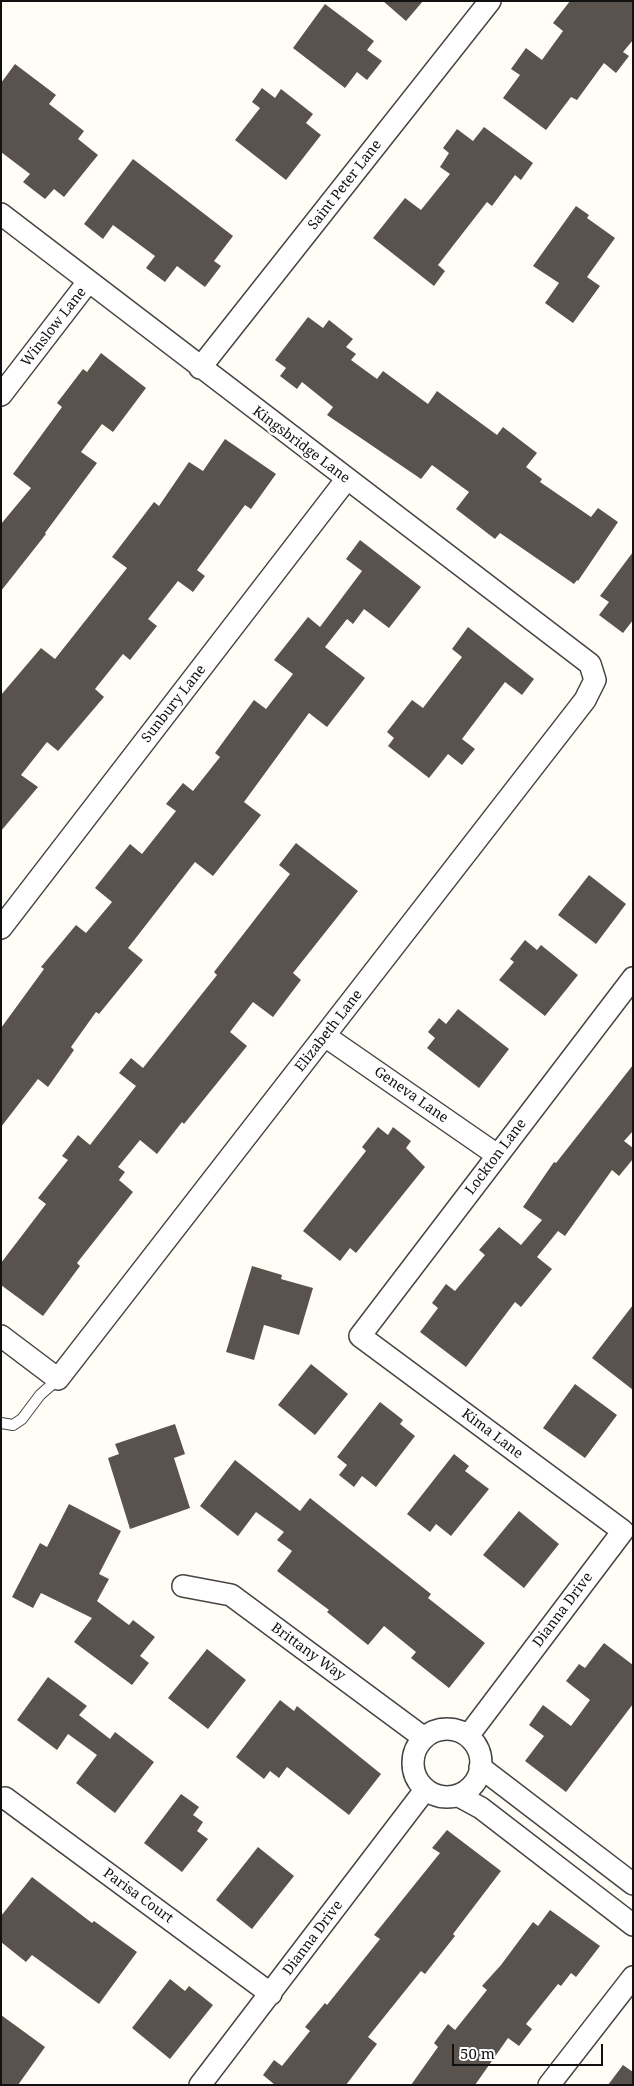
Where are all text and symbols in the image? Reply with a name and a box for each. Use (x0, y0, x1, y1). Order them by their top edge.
street label: Saint Peter Lane (305, 137, 385, 233)
street label: Winslow Lane (18, 284, 90, 370)
street label: Kingsbridge Lane (249, 403, 353, 487)
street label: Sunbury Lane (138, 662, 210, 746)
street label: Elizabeth Lane (292, 987, 366, 1075)
street label: Geneva Lane (371, 1063, 451, 1127)
street label: Lockton Lane (462, 1116, 530, 1198)
street label: Kima Lane (458, 1406, 526, 1462)
street label: Dianna Drive (530, 1569, 596, 1651)
street label: Brittany Way (268, 1620, 348, 1684)
street label: Parisa Court (100, 1865, 176, 1927)
street label: Dianna Drive (280, 1897, 346, 1979)
scale bar (454, 2034, 605, 2066)
text: 50 m (460, 2043, 495, 2063)

